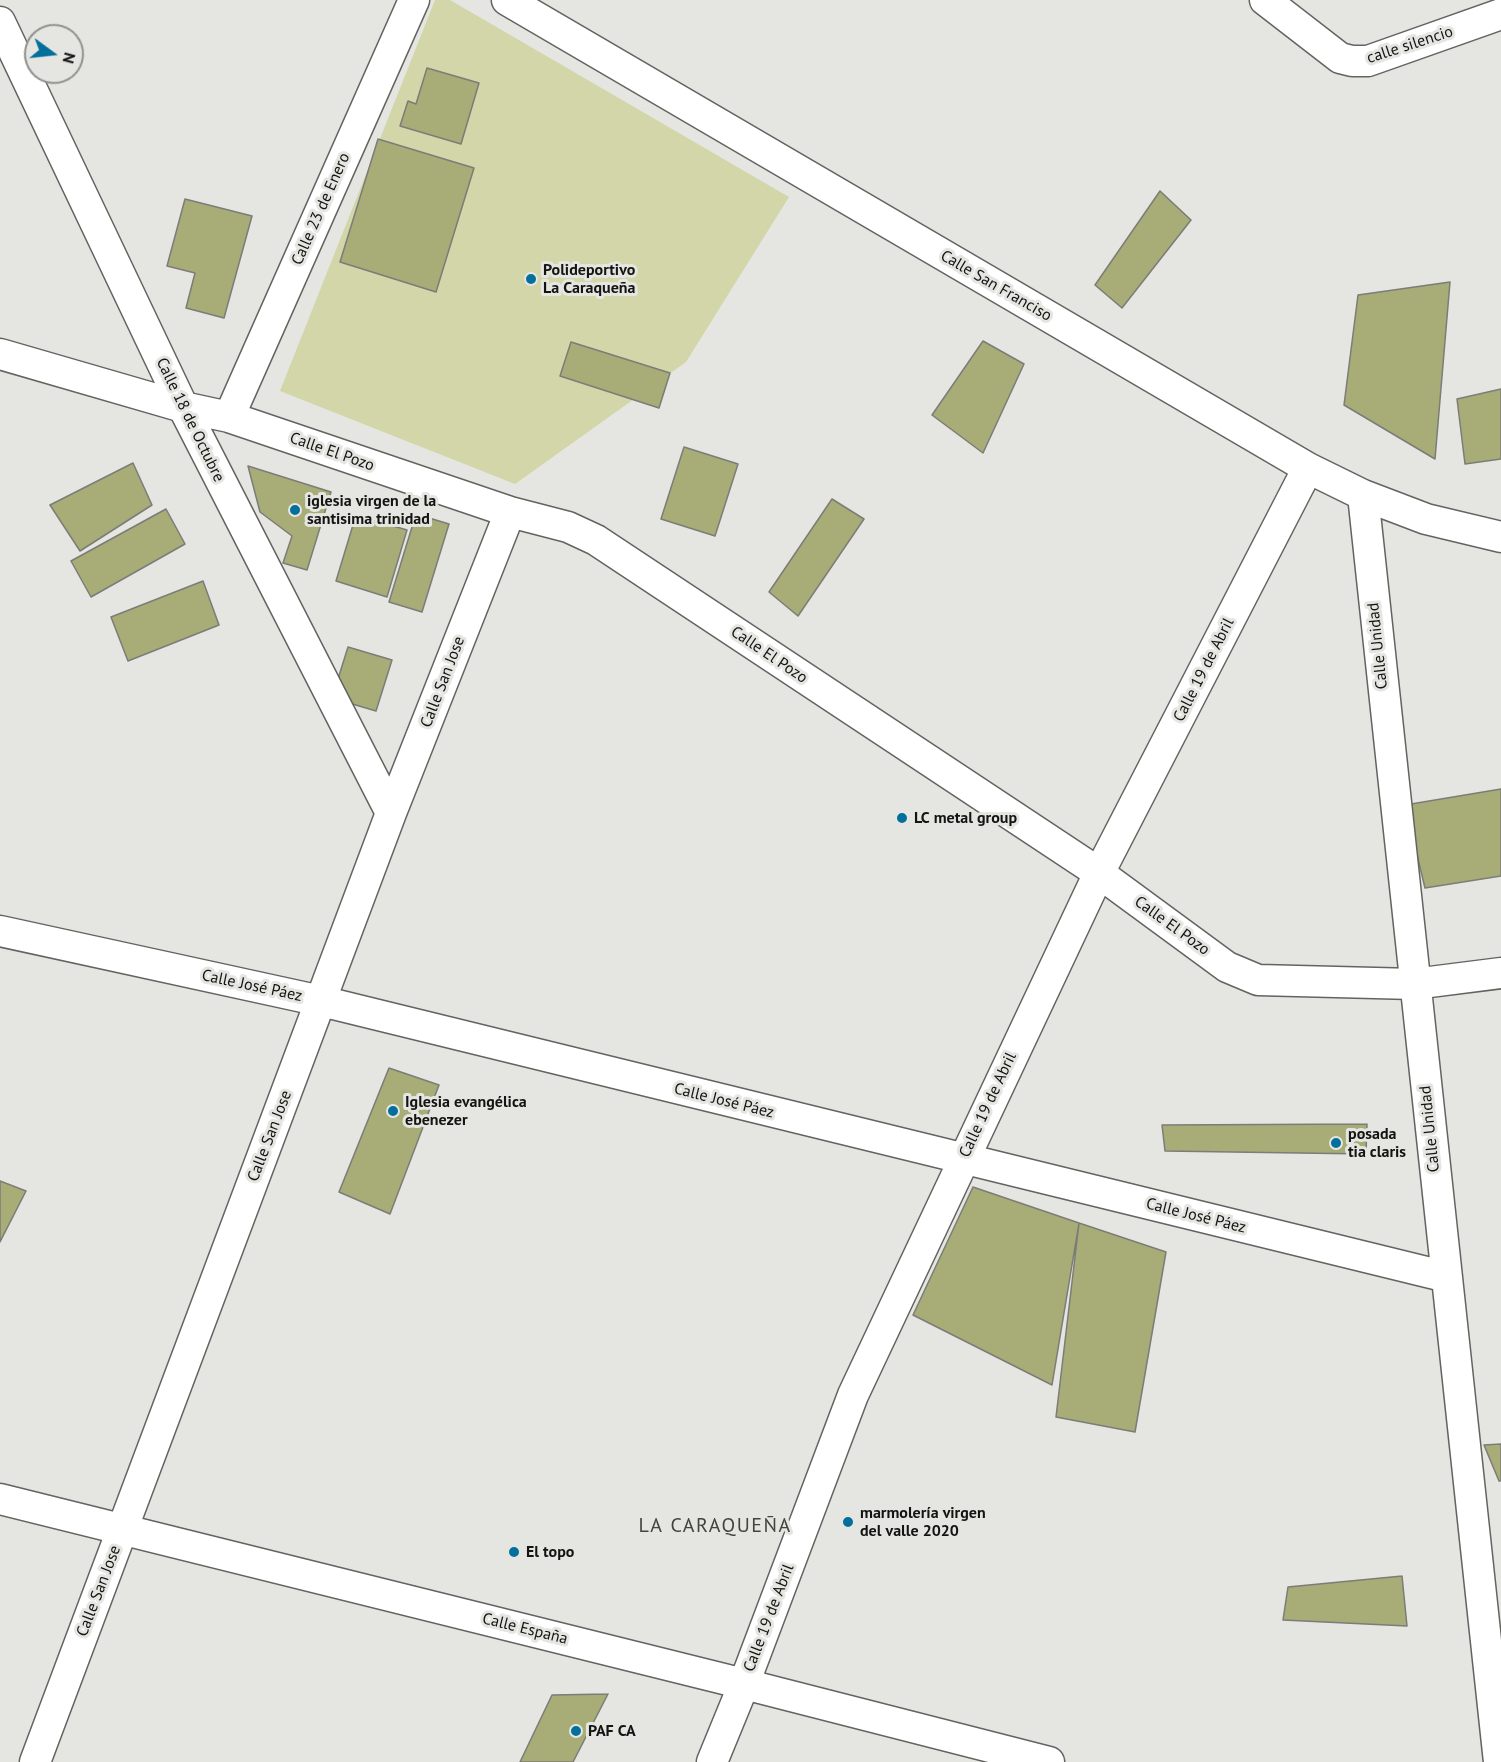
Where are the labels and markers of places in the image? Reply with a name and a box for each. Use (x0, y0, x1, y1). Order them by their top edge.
place label: Polideportivo La Caraqueña (543, 260, 635, 298)
marker: Polideportivo La Caraqueña (524, 272, 538, 286)
place label: iglesia virgen de la santisima trinidad (307, 491, 436, 529)
marker: iglesia virgen de la santisima trinidad (288, 503, 302, 517)
place label: LC metal group (914, 808, 1017, 828)
marker: LC metal group (895, 811, 909, 825)
place label: Iglesia evangélica ebenezer (405, 1092, 527, 1130)
marker: Iglesia evangélica ebenezer (386, 1104, 400, 1118)
place label: posada tia claris (1348, 1124, 1406, 1162)
marker: posada tia claris (1329, 1136, 1343, 1150)
place label: marmolería virgen del valle 2020 (860, 1503, 986, 1541)
marker: marmolería virgen del valle 2020 (841, 1515, 855, 1529)
place label: El topo (526, 1542, 574, 1562)
marker: El topo (507, 1545, 521, 1559)
place label: PAF CA (588, 1721, 636, 1741)
marker: PAF CA (569, 1724, 583, 1738)

